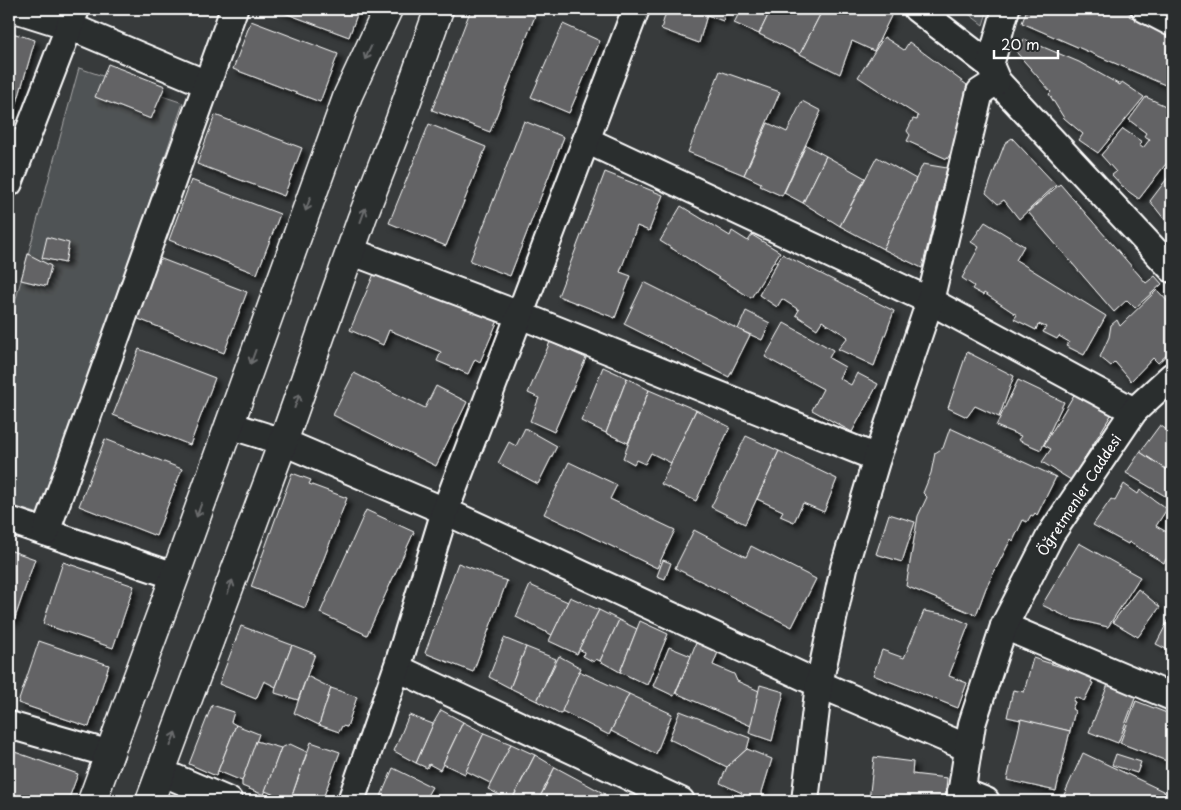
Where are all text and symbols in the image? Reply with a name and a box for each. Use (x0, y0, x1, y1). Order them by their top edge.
scale bar (994, 28, 1057, 60)
text: 20 m (1001, 32, 1040, 55)
one-way arrow (362, 45, 372, 60)
one-way arrow (303, 196, 312, 211)
one-way arrow (359, 208, 368, 223)
one-way arrow (248, 349, 257, 364)
one-way arrow (293, 394, 302, 409)
street label: Öğretmenler Caddesi (1032, 430, 1126, 560)
one-way arrow (194, 502, 203, 517)
one-way arrow (226, 579, 235, 595)
one-way arrow (169, 732, 178, 747)

